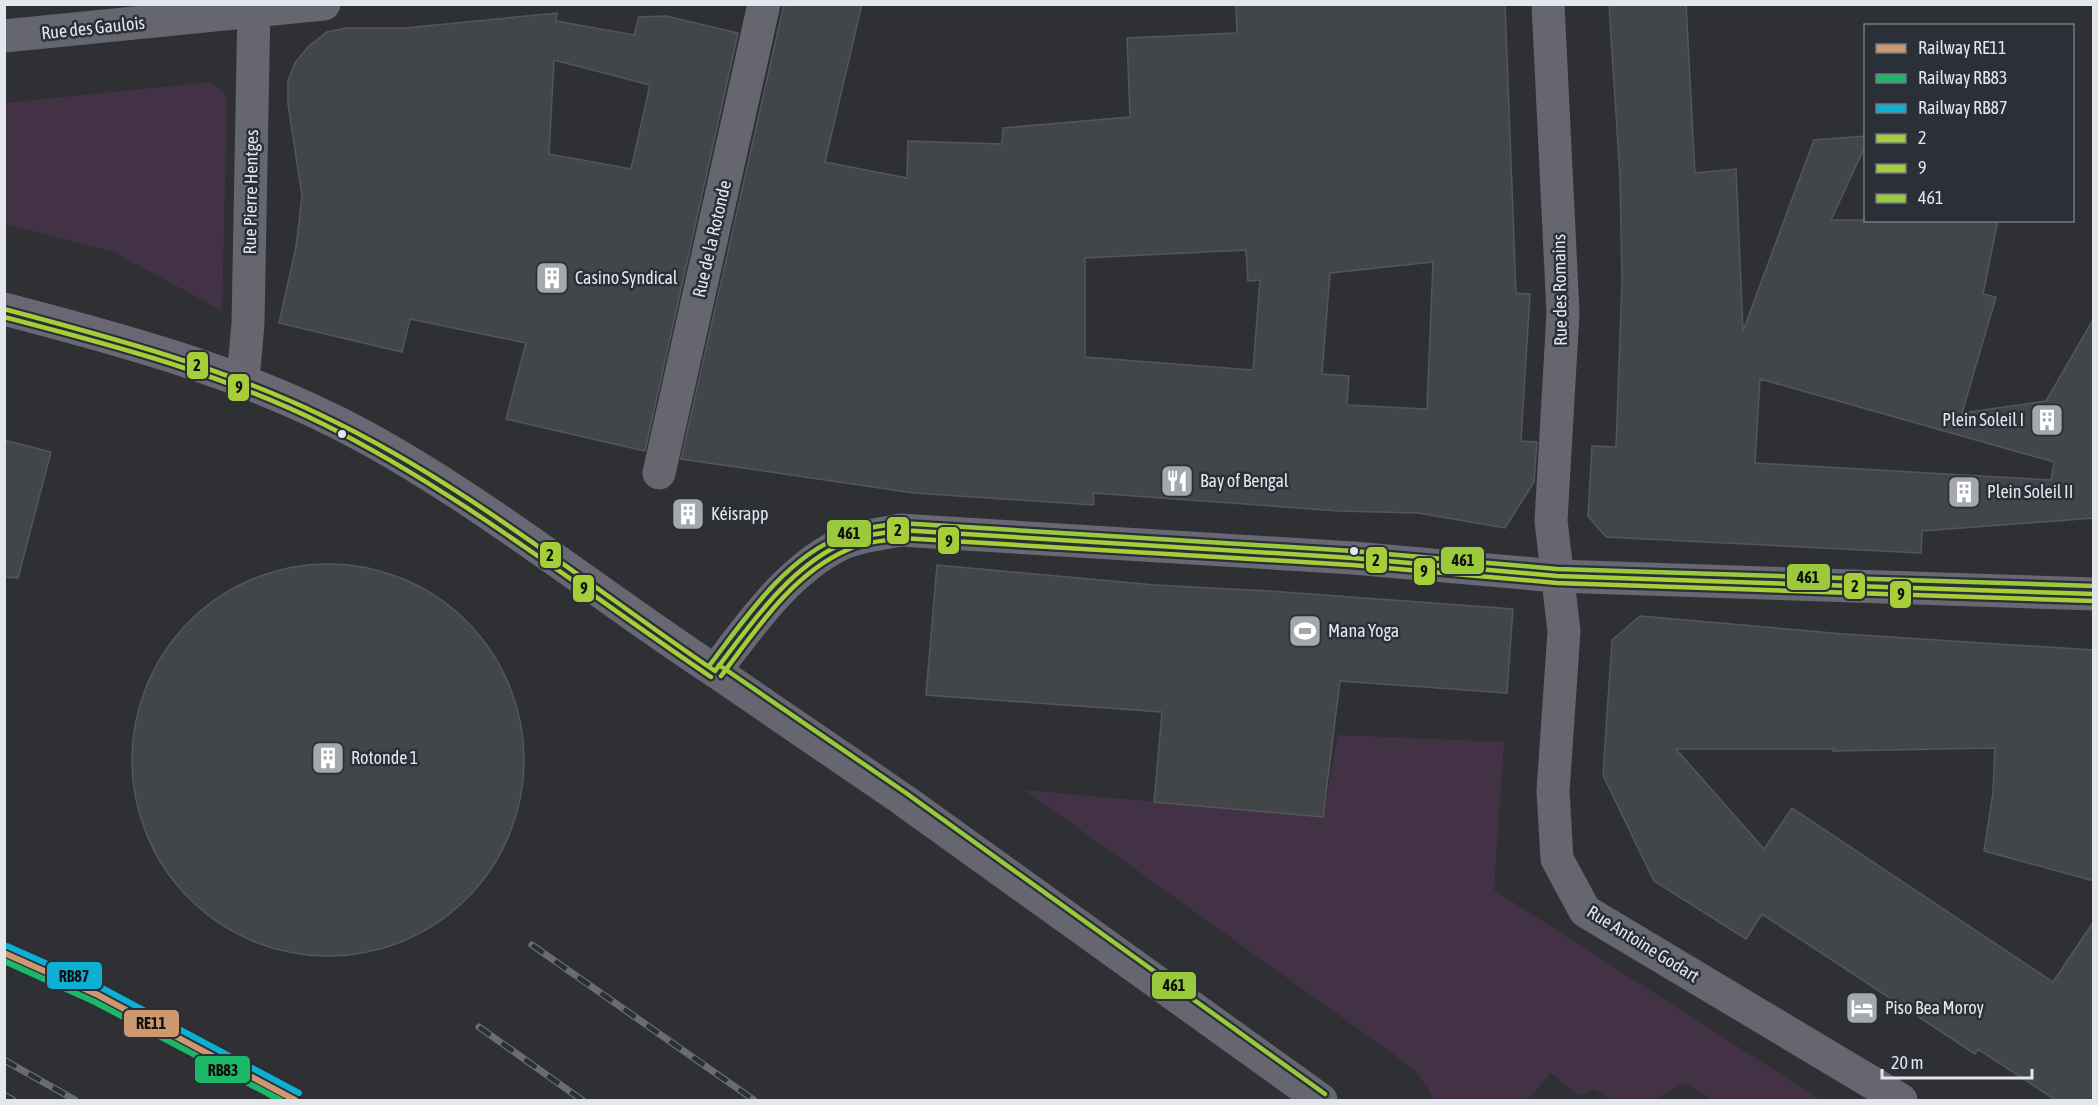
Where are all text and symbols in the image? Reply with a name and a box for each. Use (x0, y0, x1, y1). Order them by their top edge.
street label: Rue des Gaulois (40, 12, 146, 43)
legend (1864, 24, 2074, 222)
text: Railway RE11 (1918, 37, 2007, 58)
text: Railway RB83 (1918, 67, 2007, 88)
text: Railway RB87 (1918, 97, 2007, 118)
text: 2 (1918, 127, 1926, 148)
street label: Rue Pierre Hentges (239, 129, 262, 255)
text: 9 (1918, 157, 1926, 178)
street label: Rue de la Rotonde (688, 178, 735, 299)
text: 461 (1918, 187, 1943, 208)
street label: Rue des Romains (1548, 234, 1571, 346)
building icon: Casino Syndical (534, 260, 570, 296)
place label: Casino Syndical (575, 267, 678, 288)
line badge: 2 (186, 351, 209, 380)
text: 2 (193, 356, 201, 374)
line badge: 9 (227, 373, 250, 402)
text: 9 (235, 378, 243, 396)
building icon: Plein Soleil I (2029, 402, 2065, 438)
place label: Plein Soleil I (1942, 409, 2024, 430)
unlabelled marker (336, 428, 348, 440)
restaurant icon: Bay of Bengal (1159, 463, 1195, 499)
place label: Bay of Bengal (1200, 470, 1289, 491)
building icon: Plein Soleil II (1946, 474, 1982, 510)
place label: Plein Soleil II (1987, 481, 2073, 502)
building icon: Kéisrapp (670, 496, 706, 532)
place label: Kéisrapp (711, 503, 769, 524)
line badge: 2 (886, 516, 910, 545)
line badge: 461 (826, 519, 872, 548)
text: 2 (894, 521, 902, 539)
text: 461 (837, 524, 861, 542)
line badge: 9 (937, 526, 960, 555)
text: 9 (945, 532, 953, 550)
line badge: 2 (539, 541, 562, 569)
unlabelled marker (1348, 545, 1360, 557)
text: 2 (546, 546, 554, 564)
line badge: 2 (1365, 546, 1388, 574)
line badge: 461 (1440, 546, 1485, 575)
text: 2 (1372, 551, 1380, 569)
text: 461 (1451, 551, 1475, 569)
line badge: 9 (1413, 557, 1436, 586)
text: 9 (1420, 562, 1428, 580)
line badge: 461 (1786, 563, 1831, 591)
text: 461 (1796, 568, 1820, 586)
line badge: 2 (1843, 572, 1866, 600)
line badge: 9 (572, 574, 595, 603)
text: 2 (1851, 577, 1859, 595)
text: 9 (580, 579, 588, 597)
line badge: 9 (1889, 580, 1912, 609)
text: 9 (1897, 585, 1905, 603)
sports icon: Mana Yoga (1287, 613, 1323, 649)
place label: Mana Yoga (1328, 620, 1399, 641)
building icon: Rotonde 1 (310, 740, 346, 776)
place label: Rotonde 1 (351, 747, 418, 768)
street label: Rue Antoine Godart (1583, 901, 1703, 986)
line badge: RB87 (46, 961, 103, 990)
text: RB87 (59, 967, 89, 985)
line badge: 461 (1151, 971, 1197, 1000)
text: 461 (1162, 976, 1186, 994)
hotel icon: Piso Bea Moroy (1844, 990, 1880, 1026)
place label: Piso Bea Moroy (1885, 997, 1984, 1018)
line badge: RE11 (123, 1009, 180, 1038)
text: RE11 (136, 1014, 166, 1032)
scale bar (1882, 1042, 2032, 1080)
text: 20 m (1891, 1052, 1923, 1073)
line badge: RB83 (194, 1055, 251, 1084)
text: RB83 (208, 1061, 238, 1079)

